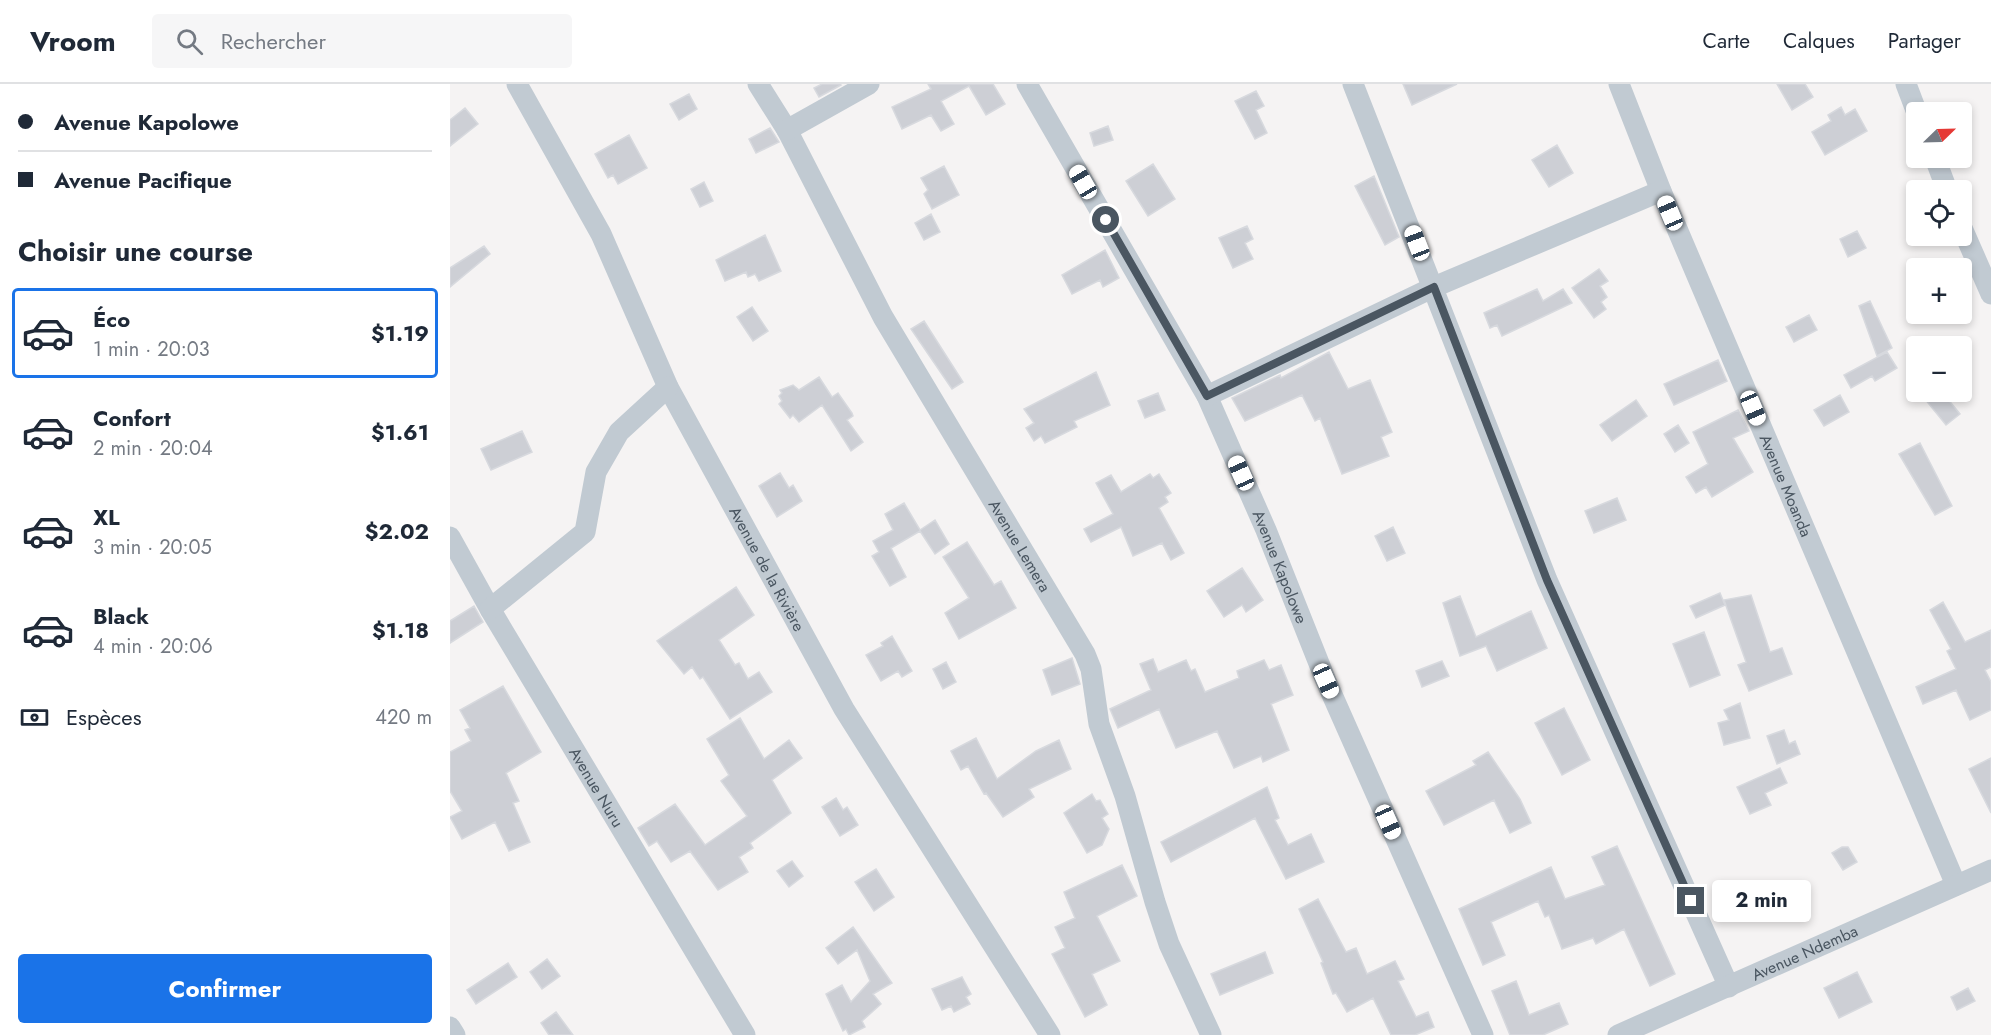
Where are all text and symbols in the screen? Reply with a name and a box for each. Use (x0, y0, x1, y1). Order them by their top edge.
search box (152, 14, 572, 68)
text: Vroom (30, 21, 116, 62)
icon: search (173, 25, 206, 58)
text: Rechercher (221, 25, 326, 57)
text: Carte (1703, 26, 1750, 56)
text: Calques (1783, 26, 1855, 56)
text: Partager (1888, 26, 1961, 56)
north arrow (1906, 102, 1972, 168)
map controls (1906, 102, 1972, 402)
text: Avenue Kapolowe (54, 106, 239, 138)
car (1066, 162, 1100, 202)
text: Avenue Pacifique (54, 164, 232, 196)
button: locate (1906, 180, 1972, 246)
car (1655, 193, 1685, 233)
route start (1092, 206, 1119, 233)
car (1402, 223, 1432, 263)
text: Choisir une course (18, 232, 253, 271)
button: + (1906, 258, 1972, 324)
text: Éco (93, 303, 130, 335)
icon: car (21, 306, 75, 360)
text: $1.19 (371, 317, 429, 349)
text: 1 min · 20:03 (93, 335, 210, 364)
button: − (1906, 336, 1972, 402)
car (1738, 388, 1768, 428)
text: Confort (93, 402, 171, 434)
icon: car (21, 405, 75, 459)
text: $1.61 (371, 416, 429, 448)
street label: Avenue Moanda (1754, 431, 1818, 540)
text: 2 min · 20:04 (93, 434, 213, 463)
car (1225, 453, 1257, 493)
street label: Avenue Lemera (983, 495, 1057, 596)
text: XL (93, 501, 120, 533)
street label: Avenue de la Rivière (724, 502, 811, 635)
icon: car (21, 504, 75, 558)
street label: Avenue Kapolowe (1247, 506, 1313, 627)
text: $2.02 (365, 515, 429, 547)
text: 3 min · 20:05 (93, 533, 212, 562)
text: Black (93, 600, 149, 632)
icon: car (21, 603, 75, 657)
text: $1.18 (372, 614, 429, 646)
text: 4 min · 20:06 (93, 632, 213, 661)
car (1310, 661, 1342, 701)
icon: cash (18, 701, 51, 734)
text: Espèces (66, 701, 142, 733)
text: 420 m (375, 703, 432, 732)
street label: Avenue Nuru (564, 743, 629, 831)
car (1372, 802, 1404, 842)
callout: 2 min (1712, 880, 1811, 922)
text: 2 min (1735, 886, 1788, 915)
route end (1677, 887, 1704, 914)
street label: Avenue Ndemba (1748, 919, 1861, 986)
button: Confirmer (18, 954, 432, 1023)

